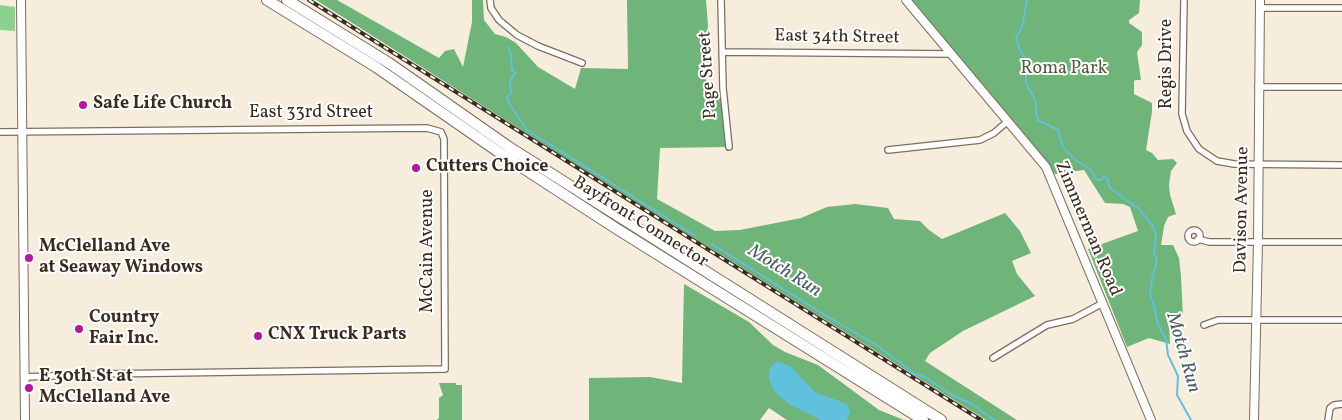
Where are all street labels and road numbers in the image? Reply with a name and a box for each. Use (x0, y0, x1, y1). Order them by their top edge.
street label: Regis Drive (1157, 19, 1179, 109)
street label: East 34th Street (774, 26, 900, 50)
street label: Page Street (695, 30, 723, 120)
street label: East 33rd Street (249, 103, 373, 125)
street label: Davison Avenue (1231, 146, 1255, 274)
street label: Zimmerman Road (1049, 158, 1125, 300)
street label: Bayfront Connector (568, 173, 712, 273)
street label: McCain Avenue (418, 189, 440, 313)

